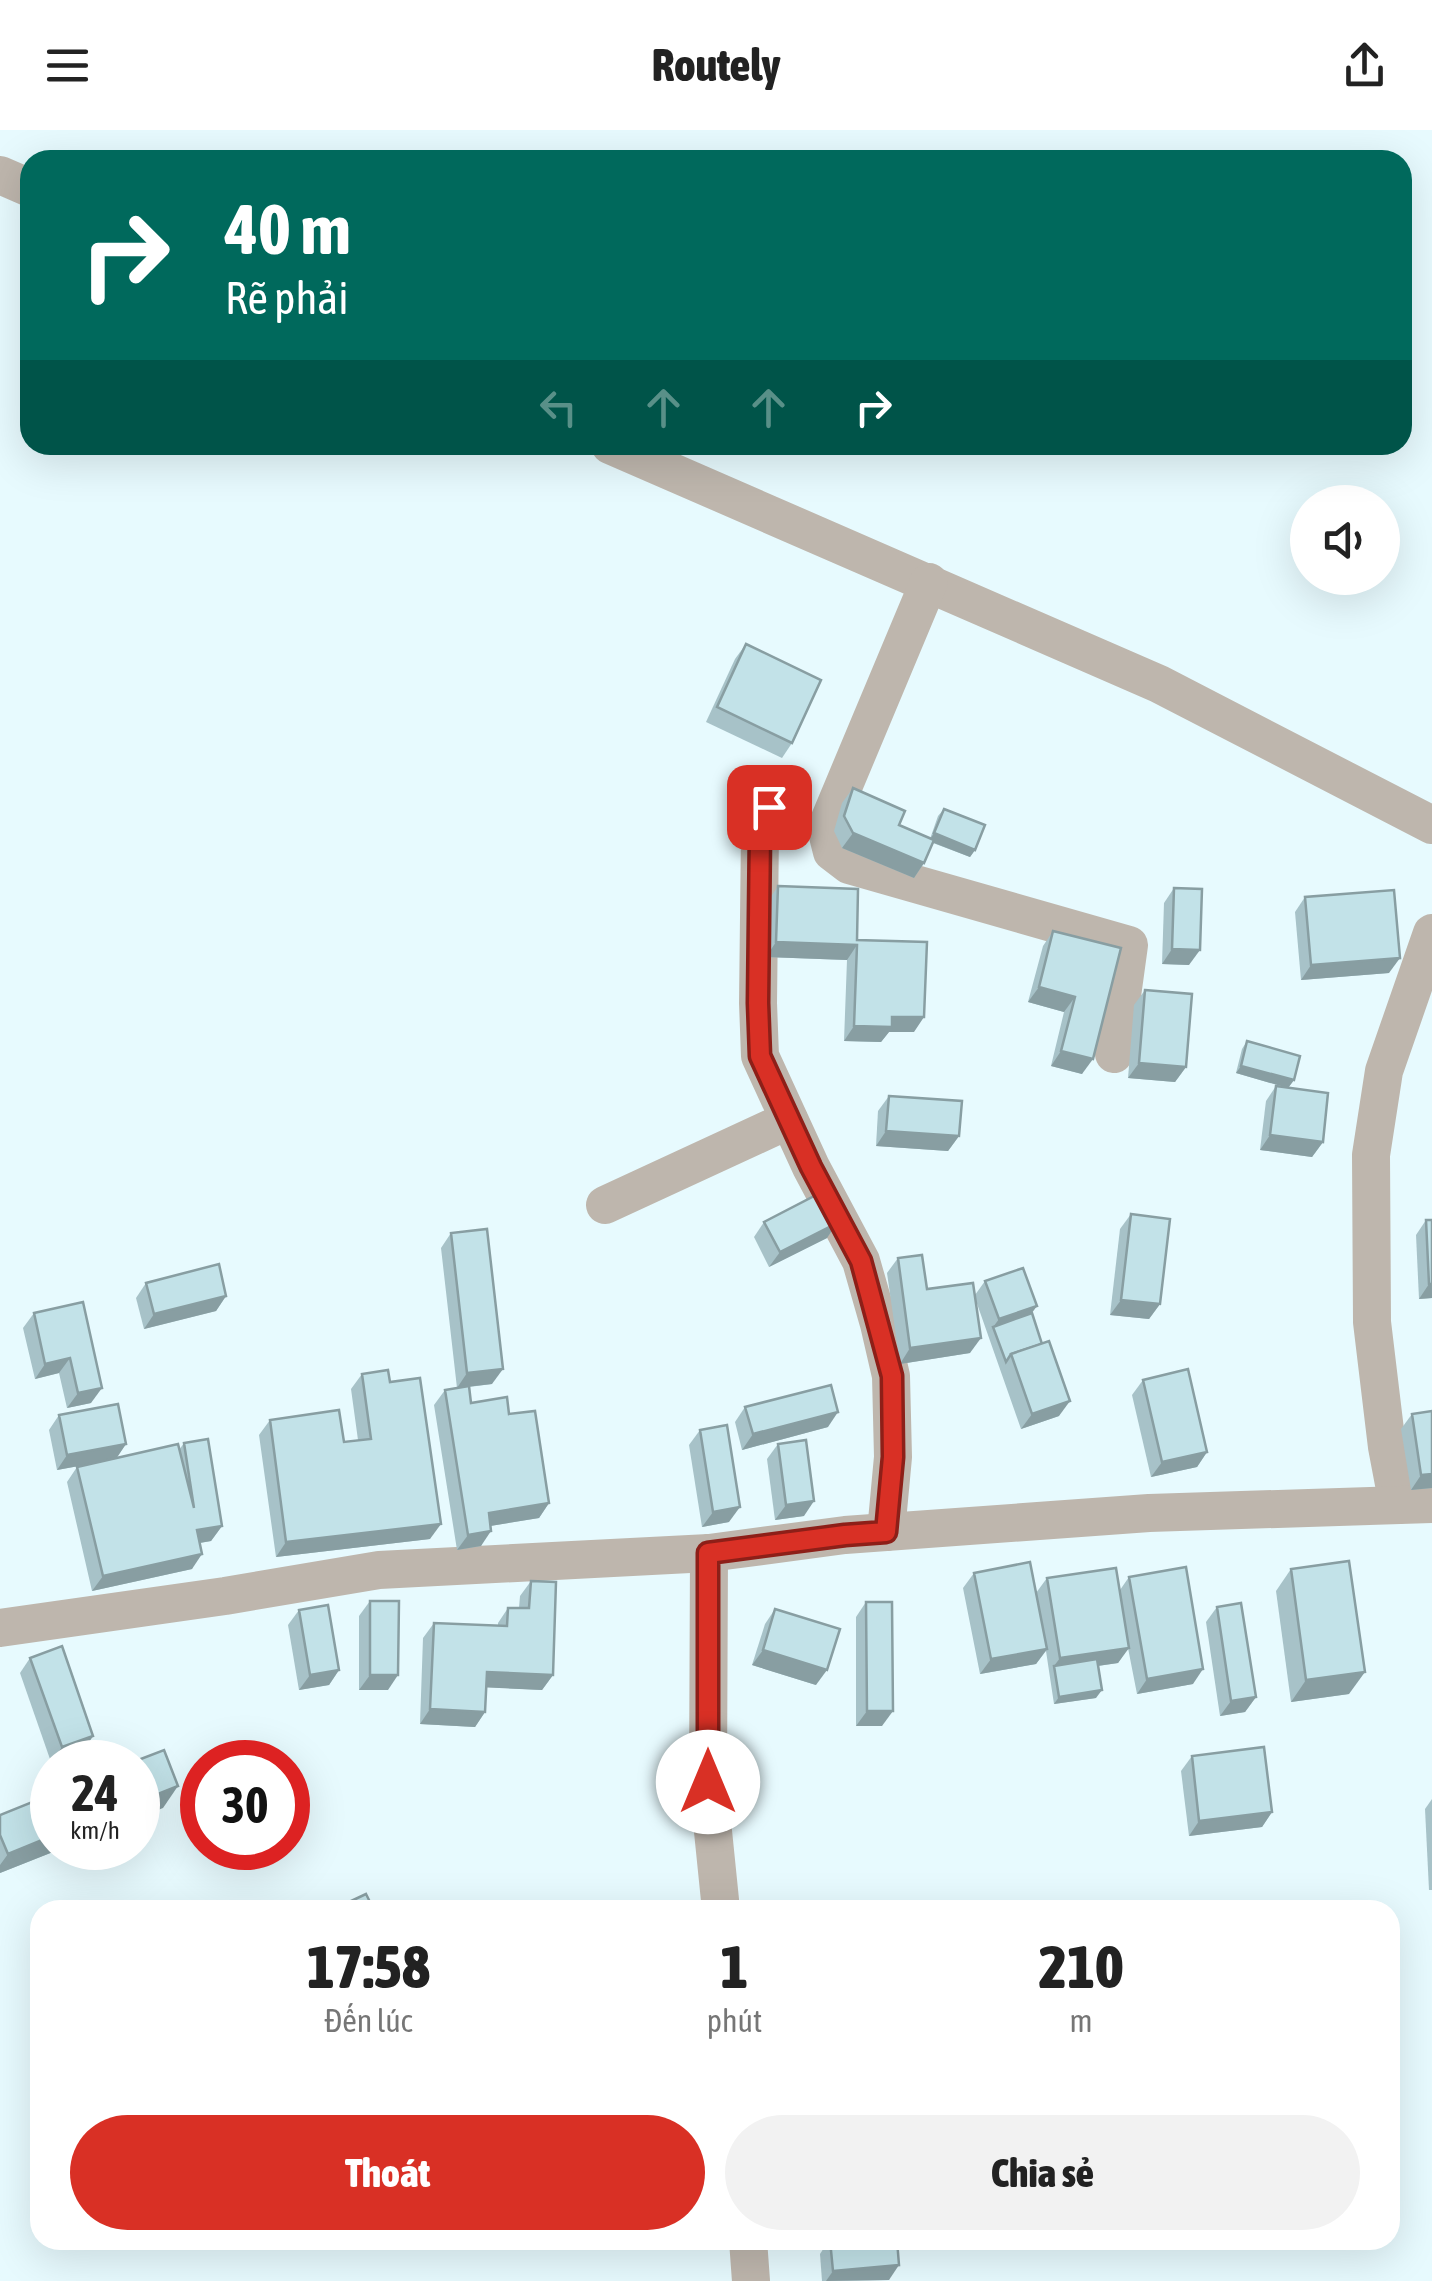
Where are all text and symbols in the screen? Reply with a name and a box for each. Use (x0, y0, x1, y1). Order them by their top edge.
icon: menu (40, 38, 95, 93)
icon: share (1337, 38, 1392, 93)
text: Routely (652, 39, 780, 91)
text: 40 m (225, 189, 351, 269)
icon: right (60, 190, 190, 320)
text: Rẽ phải (225, 272, 349, 324)
icon: left (531, 380, 586, 435)
icon: ahead (636, 380, 691, 435)
icon: ahead (741, 380, 796, 435)
icon: right (846, 380, 901, 435)
map controls (1290, 485, 1400, 595)
button: sound (1290, 485, 1400, 595)
pin (727, 765, 812, 850)
icon: arrive (742, 780, 797, 835)
position arrow (656, 1730, 760, 1834)
speed limit sign: 30 (180, 1740, 310, 1870)
text: 24 (71, 1764, 118, 1822)
text: km/h (70, 1816, 120, 1844)
text: 17:58 (307, 1932, 430, 2001)
text: 1 (720, 1932, 749, 2001)
text: 210 (1039, 1932, 1123, 2001)
text: Đến lúc (324, 2002, 412, 2039)
text: phút (707, 2002, 762, 2039)
text: m (1070, 2002, 1093, 2039)
button: Thoát (70, 2115, 705, 2230)
button: Chia sẻ (725, 2115, 1360, 2230)

